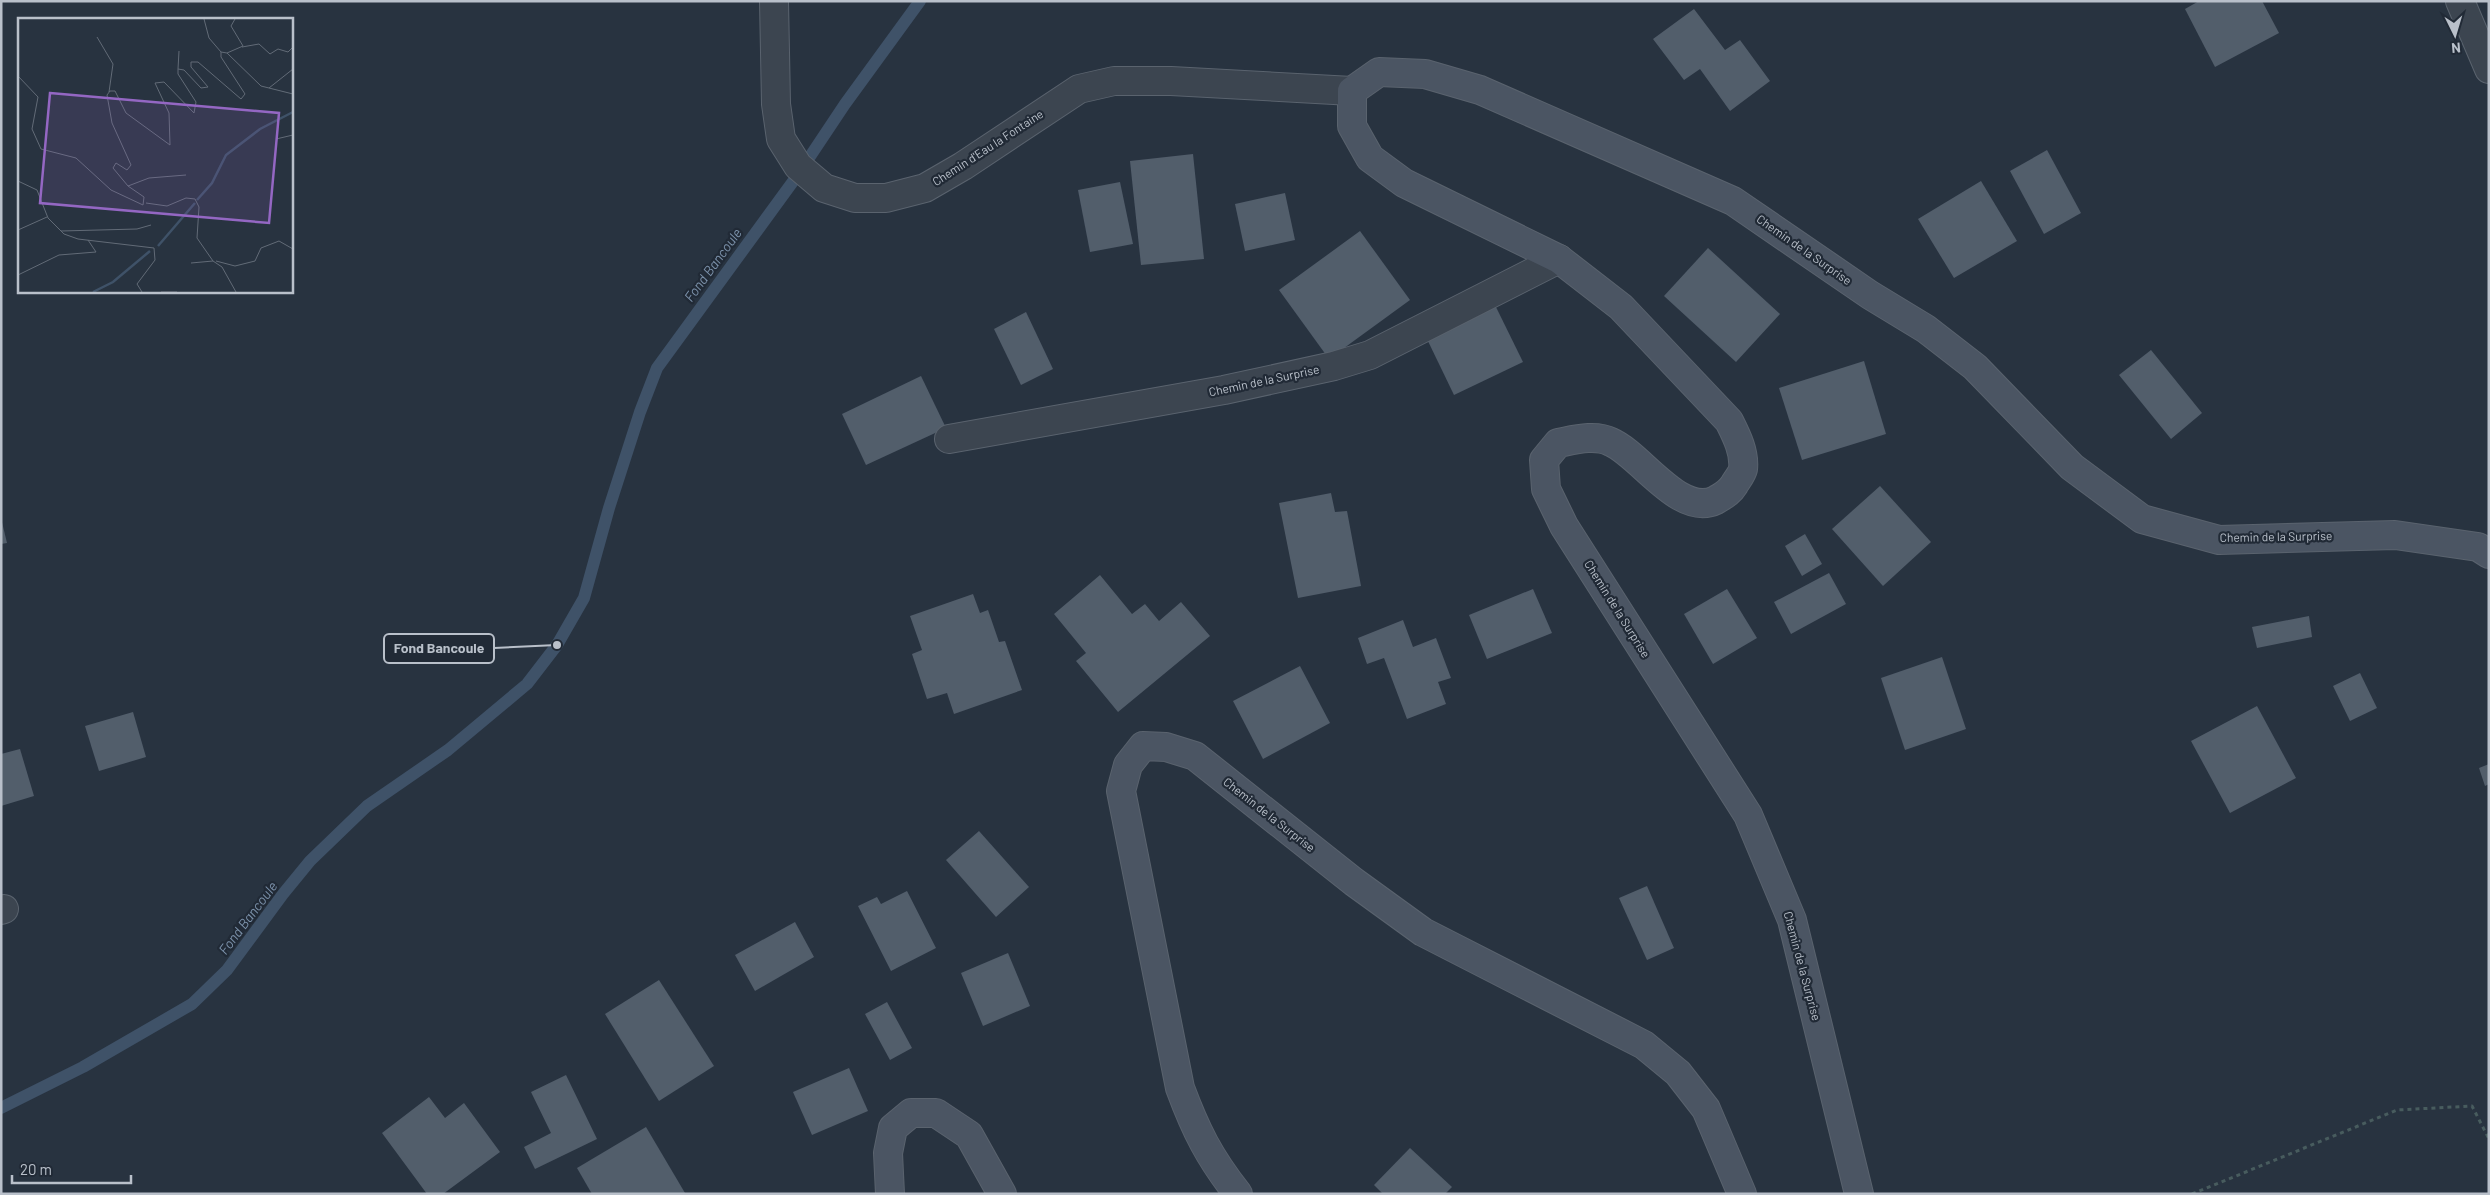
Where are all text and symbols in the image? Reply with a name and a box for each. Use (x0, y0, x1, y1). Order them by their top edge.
north arrow (2430, 10, 2480, 60)
inset map (18, 18, 292, 292)
text: N (2451, 40, 2462, 57)
street label: Chemin d'Eau la Fontaine (929, 106, 1045, 188)
street label: Chemin de la Surprise (1754, 211, 1855, 287)
water label: Fond Bancoule (680, 225, 745, 305)
street label: Chemin de la Surprise (1207, 361, 1320, 399)
street label: Chemin de la Surprise (2220, 528, 2332, 544)
street label: Chemin de la Surprise (1582, 557, 1654, 660)
callout: Fond Bancoule (384, 634, 494, 663)
text: Fond Bancoule (394, 639, 485, 656)
street label: Chemin de la Surprise (1221, 774, 1318, 854)
water label: Fond Bancoule (215, 878, 281, 958)
street label: Chemin de la Surprise (1782, 910, 1824, 1022)
scale bar (12, 1152, 131, 1184)
text: 20 m (20, 1160, 52, 1178)

